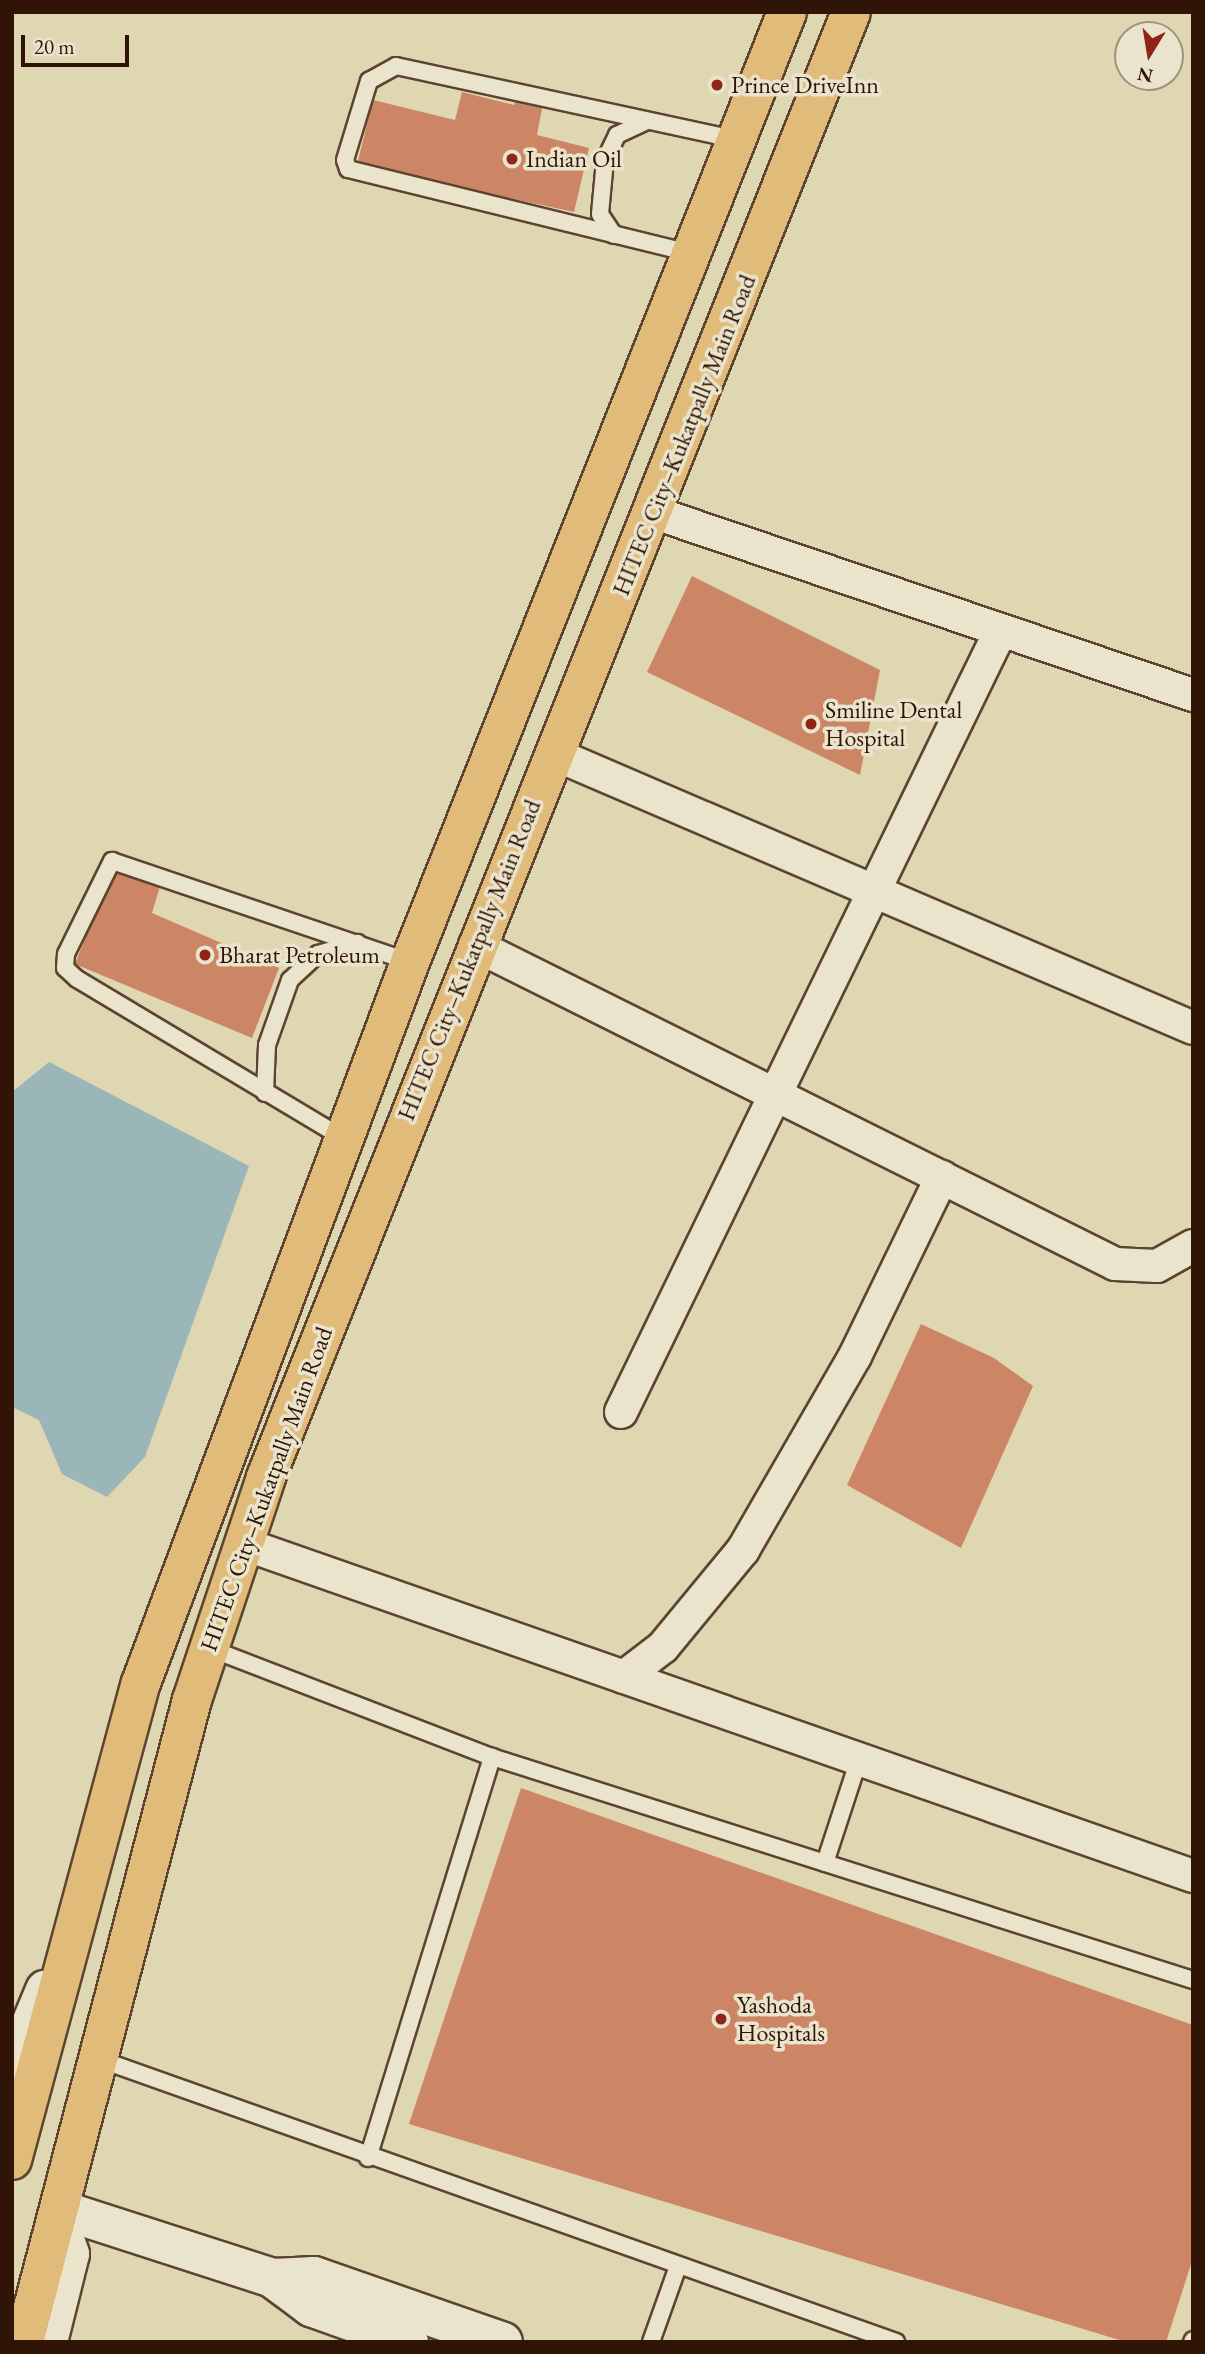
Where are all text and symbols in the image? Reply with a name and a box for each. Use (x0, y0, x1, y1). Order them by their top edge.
scale bar (24, 21, 133, 65)
north arrow (1114, 21, 1184, 91)
text: 20 m (34, 33, 75, 60)
text: N (1135, 61, 1155, 89)
place label: Prince DriveInn (731, 71, 879, 99)
marker: Prince DriveInn (709, 77, 725, 93)
place label: Indian Oil (526, 145, 622, 173)
marker: Indian Oil (504, 151, 520, 167)
street label: HITEC City–Kukatpally Main Road (606, 270, 762, 600)
place label: Smiline Dental Hospital (825, 696, 962, 752)
marker: Smiline Dental Hospital (803, 716, 819, 732)
street label: HITEC City–Kukatpally Main Road (391, 795, 547, 1125)
place label: Bharat Petroleum (219, 941, 380, 969)
marker: Bharat Petroleum (197, 947, 213, 963)
street label: HITEC City–Kukatpally Main Road (194, 1323, 338, 1655)
place label: Yashoda Hospitals (737, 1991, 825, 2047)
marker: Yashoda Hospitals (711, 2009, 731, 2029)

